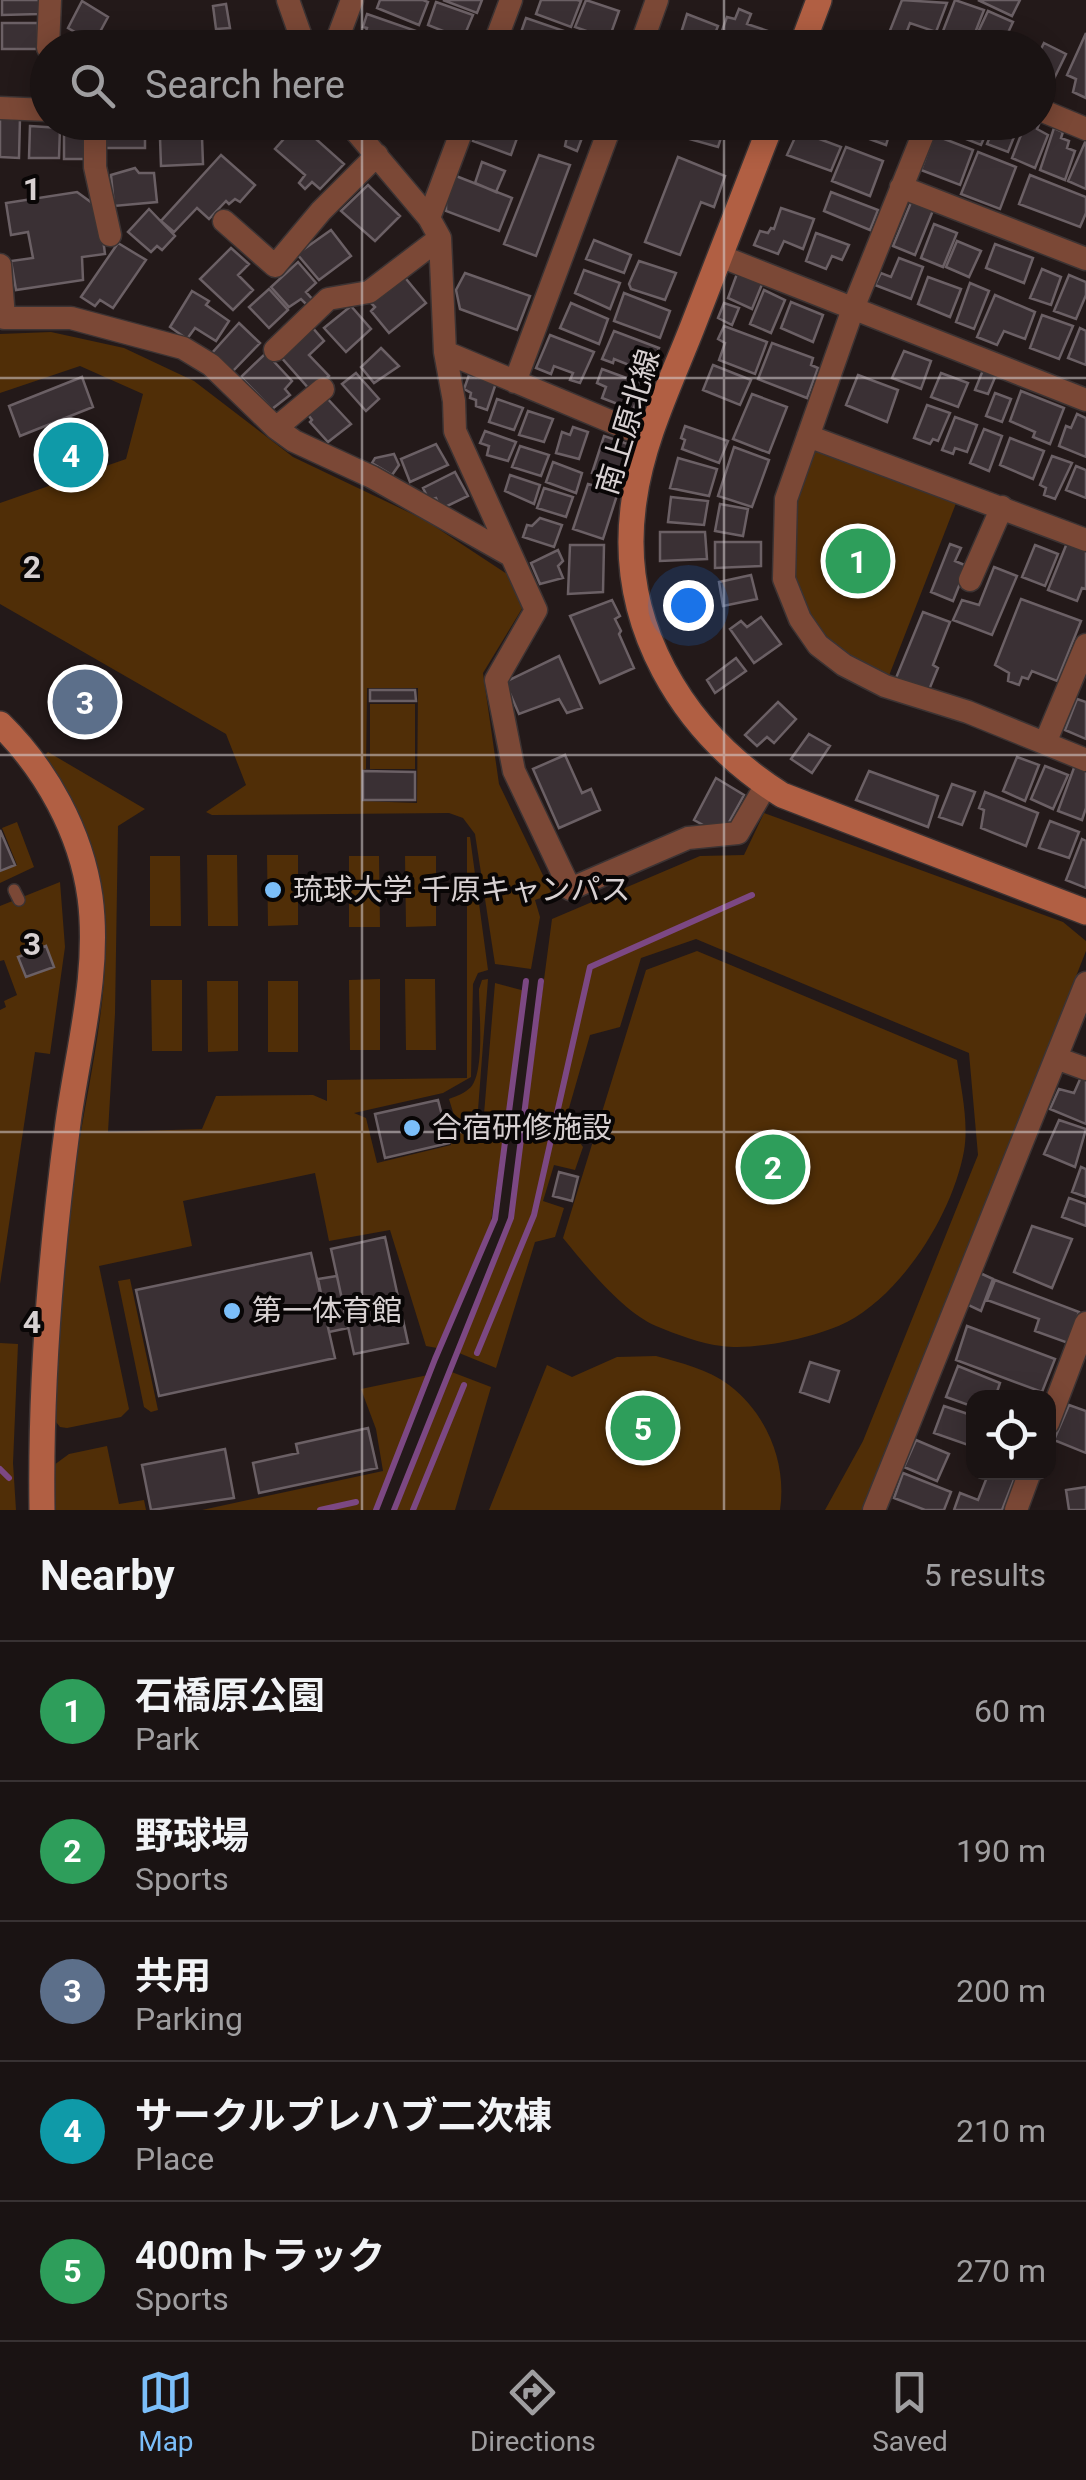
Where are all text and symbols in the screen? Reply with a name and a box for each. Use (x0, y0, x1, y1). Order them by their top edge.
search box (30, 30, 1056, 140)
icon: search (65, 58, 120, 113)
text: Search here (145, 63, 345, 107)
text: 1 (23, 170, 41, 208)
street label: 南上原北線 (589, 345, 666, 499)
pin: 4 (38, 418, 104, 492)
pin: 1 (826, 524, 890, 598)
text: 2 (23, 548, 41, 586)
your location (663, 580, 714, 631)
pin: 3 (52, 664, 118, 740)
place label: 琉球大学 千原キャンパス (293, 872, 630, 907)
marker: 琉球大学 千原キャンパス (262, 879, 284, 901)
text: 3 (23, 925, 41, 963)
place label: 合宿研修施設 (432, 1110, 612, 1145)
marker: 合宿研修施設 (401, 1117, 423, 1139)
pin: 2 (740, 1130, 806, 1204)
place label: 第一体育館 (252, 1293, 402, 1328)
marker: 第一体育館 (221, 1300, 243, 1322)
text: 4 (23, 1303, 41, 1341)
pin: 5 (610, 1390, 676, 1466)
map controls (966, 1390, 1056, 1480)
button: locate (966, 1390, 1056, 1480)
text: Nearby (40, 1551, 175, 1600)
text: 5 results (924, 1556, 1046, 1594)
text: 石橋原公園 (135, 1674, 325, 1718)
text: 1 (63, 1692, 82, 1730)
text: 60 m (974, 1692, 1046, 1730)
text: Park (135, 1720, 199, 1758)
text: 野球場 (135, 1814, 249, 1858)
text: 2 (63, 1832, 82, 1870)
text: 190 m (956, 1832, 1046, 1870)
text: Sports (135, 1860, 229, 1898)
text: 共用 (135, 1954, 211, 1998)
text: 3 (63, 1972, 82, 2010)
text: 200 m (956, 1972, 1046, 2010)
text: Parking (135, 2000, 243, 2038)
text: サークルプレハブ二次棟 (135, 2094, 552, 2138)
text: 4 (63, 2112, 82, 2150)
text: 210 m (956, 2112, 1046, 2150)
text: Place (135, 2140, 214, 2178)
text: 400mトラック (135, 2234, 385, 2278)
text: 5 (63, 2252, 82, 2290)
text: 270 m (956, 2252, 1046, 2290)
text: Sports (135, 2280, 229, 2318)
tab: Map (138, 2365, 194, 2458)
tab: Directions (470, 2365, 596, 2458)
tab: Saved (872, 2365, 948, 2458)

